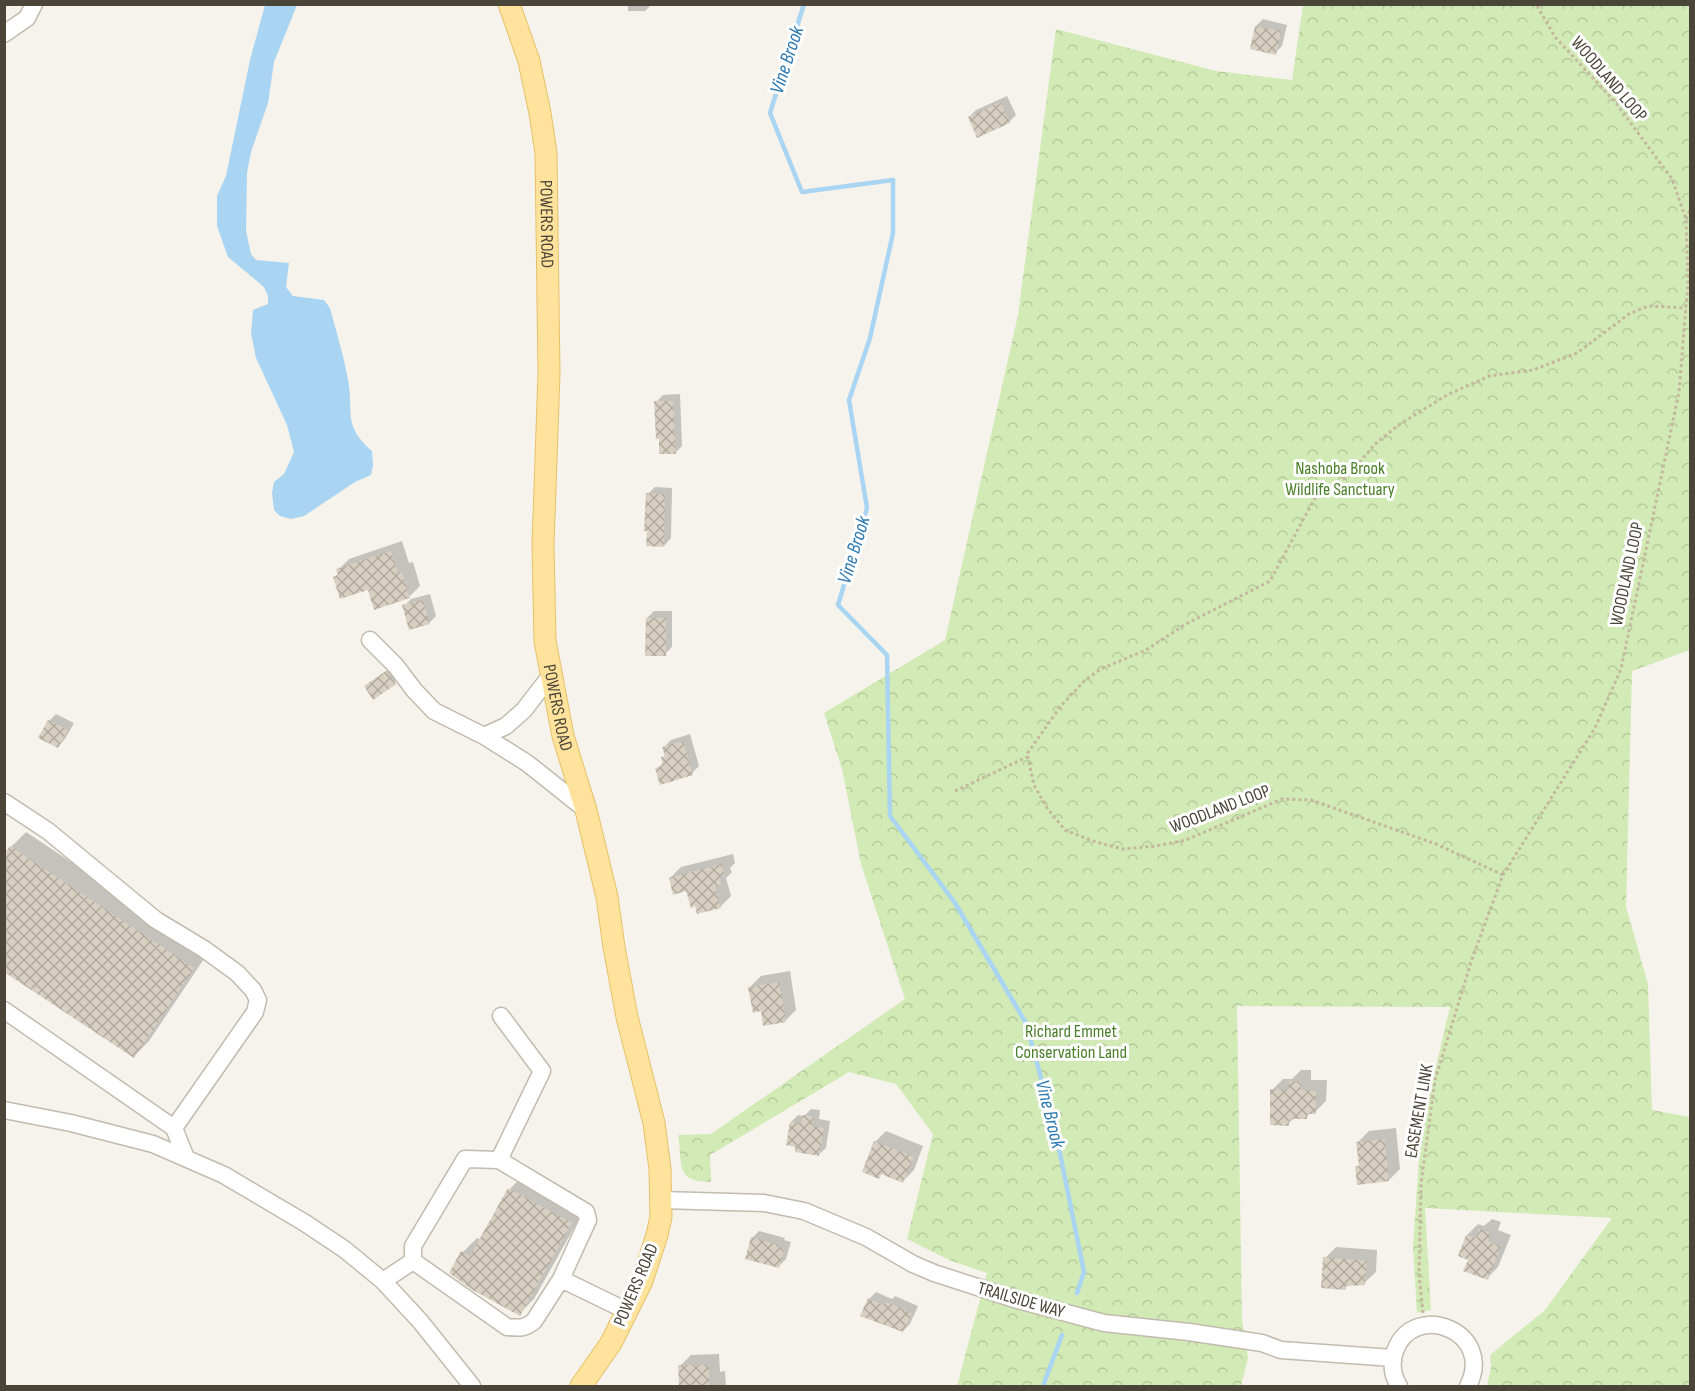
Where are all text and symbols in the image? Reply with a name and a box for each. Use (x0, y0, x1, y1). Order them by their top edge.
water label: Vine Brook (765, 23, 809, 97)
street label: WOODLAND LOOP (1567, 32, 1652, 126)
street label: POWERS ROAD (536, 180, 558, 268)
park label: Nashoba Brook Wildlife Sanctuary (1285, 458, 1395, 500)
water label: Vine Brook (832, 513, 876, 587)
street label: WOODLAND LOOP (1606, 520, 1648, 628)
street label: POWERS ROAD (539, 662, 578, 754)
street label: WOODLAND LOOP (1167, 780, 1273, 838)
park label: Richard Emmet Conservation Land (1015, 1021, 1127, 1063)
street label: EASEMENT LINK (1400, 1061, 1438, 1160)
water label: Vine Brook (1030, 1077, 1070, 1151)
street label: POWERS ROAD (609, 1240, 663, 1330)
street label: TRAILSIDE WAY (975, 1278, 1067, 1323)

